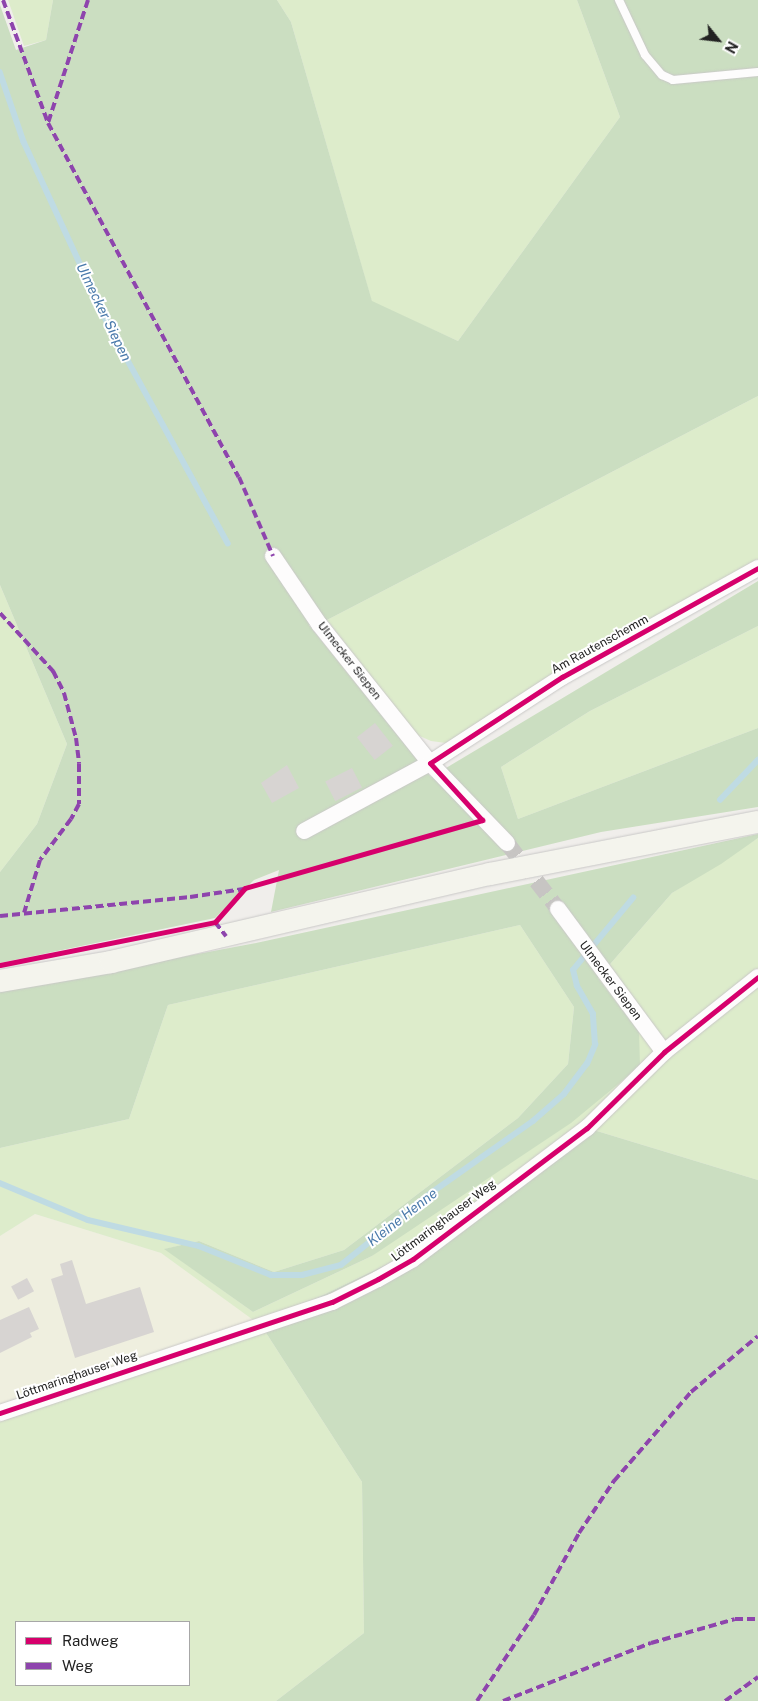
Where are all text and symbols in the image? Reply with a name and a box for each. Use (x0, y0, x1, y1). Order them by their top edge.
north arrow (693, 15, 743, 65)
text: N (721, 39, 741, 56)
water label: Ulmecker Siepen (73, 260, 135, 364)
street label: Am Rautenschemm (549, 612, 651, 678)
street label: Ulmecker Siepen (314, 619, 384, 703)
street label: Ulmecker Siepen (576, 939, 644, 1023)
street label: Löttmaringhauser Weg (389, 1177, 499, 1265)
water label: Kleine Henne (364, 1184, 440, 1250)
street label: Löttmaringhauser Weg (15, 1348, 139, 1404)
legend (15, 1621, 190, 1686)
text: Radweg (62, 1632, 119, 1649)
text: Weg (62, 1657, 93, 1674)

